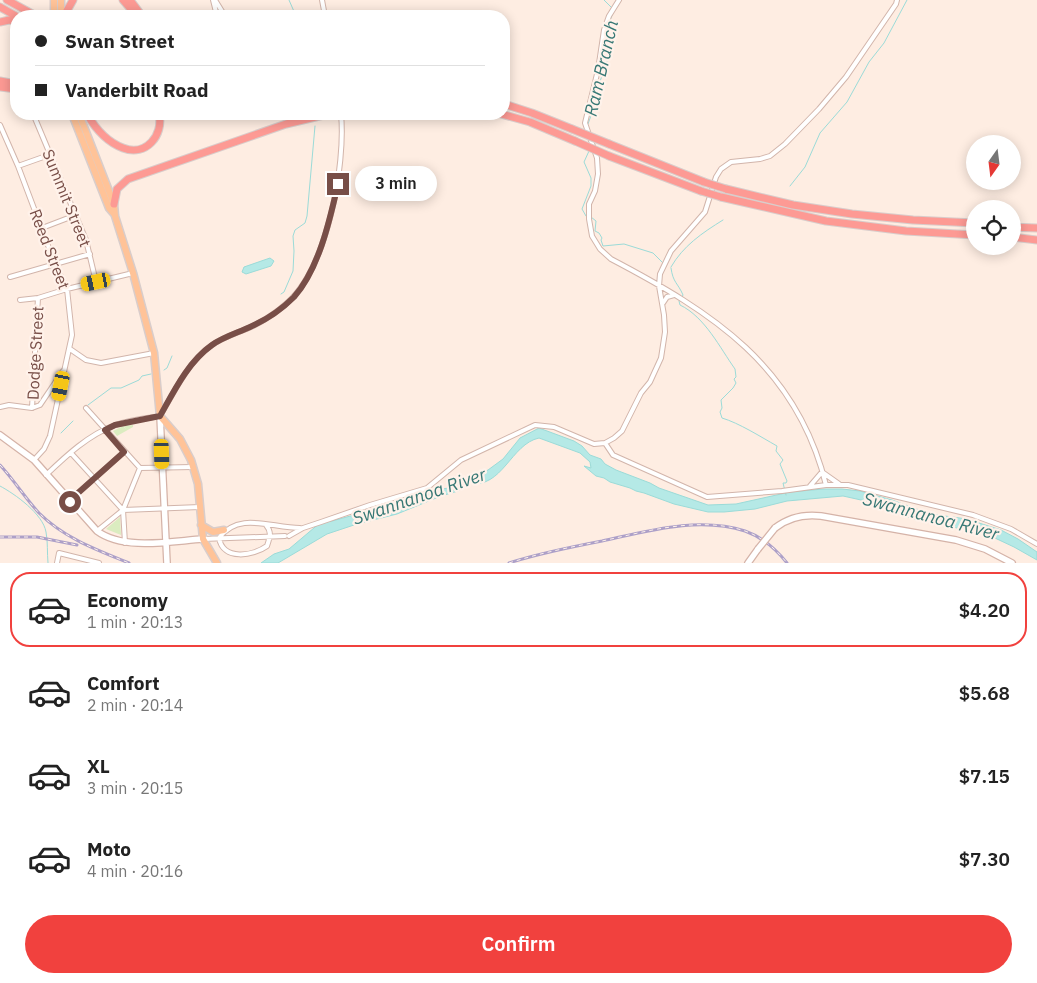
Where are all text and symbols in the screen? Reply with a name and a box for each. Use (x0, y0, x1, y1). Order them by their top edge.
water label: Ram Branch (579, 18, 623, 118)
text: Swan Street (65, 29, 174, 53)
text: Vanderbilt Road (65, 78, 209, 102)
north arrow (966, 135, 1021, 190)
map controls (966, 135, 1021, 255)
street label: Summit Street (38, 146, 96, 250)
callout: 3 min (356, 166, 438, 202)
route end (327, 173, 349, 195)
text: 3 min (375, 173, 417, 193)
button: locate (966, 200, 1021, 255)
street label: Reed Street (26, 206, 74, 292)
car (79, 272, 112, 292)
street label: Dodge Street (23, 306, 47, 400)
car (50, 370, 71, 402)
car (153, 439, 170, 469)
water label: Swannanoa River (349, 462, 489, 530)
water label: Swannanoa River (860, 487, 1002, 545)
route start (59, 491, 81, 513)
icon: car (27, 587, 72, 632)
text: Economy (87, 588, 168, 612)
text: $4.20 (959, 598, 1010, 622)
text: 1 min · 20:13 (87, 612, 183, 632)
icon: car (27, 670, 72, 715)
text: Comfort (87, 671, 160, 695)
text: $5.68 (959, 681, 1010, 705)
text: 2 min · 20:14 (87, 695, 183, 715)
icon: car (27, 753, 72, 798)
text: XL (87, 754, 110, 778)
text: $7.15 (959, 764, 1010, 788)
text: 3 min · 20:15 (87, 778, 183, 798)
icon: car (27, 836, 72, 881)
text: Moto (87, 837, 131, 861)
text: $7.30 (959, 847, 1010, 871)
text: 4 min · 20:16 (87, 861, 183, 881)
button: Confirm (25, 915, 1012, 973)

